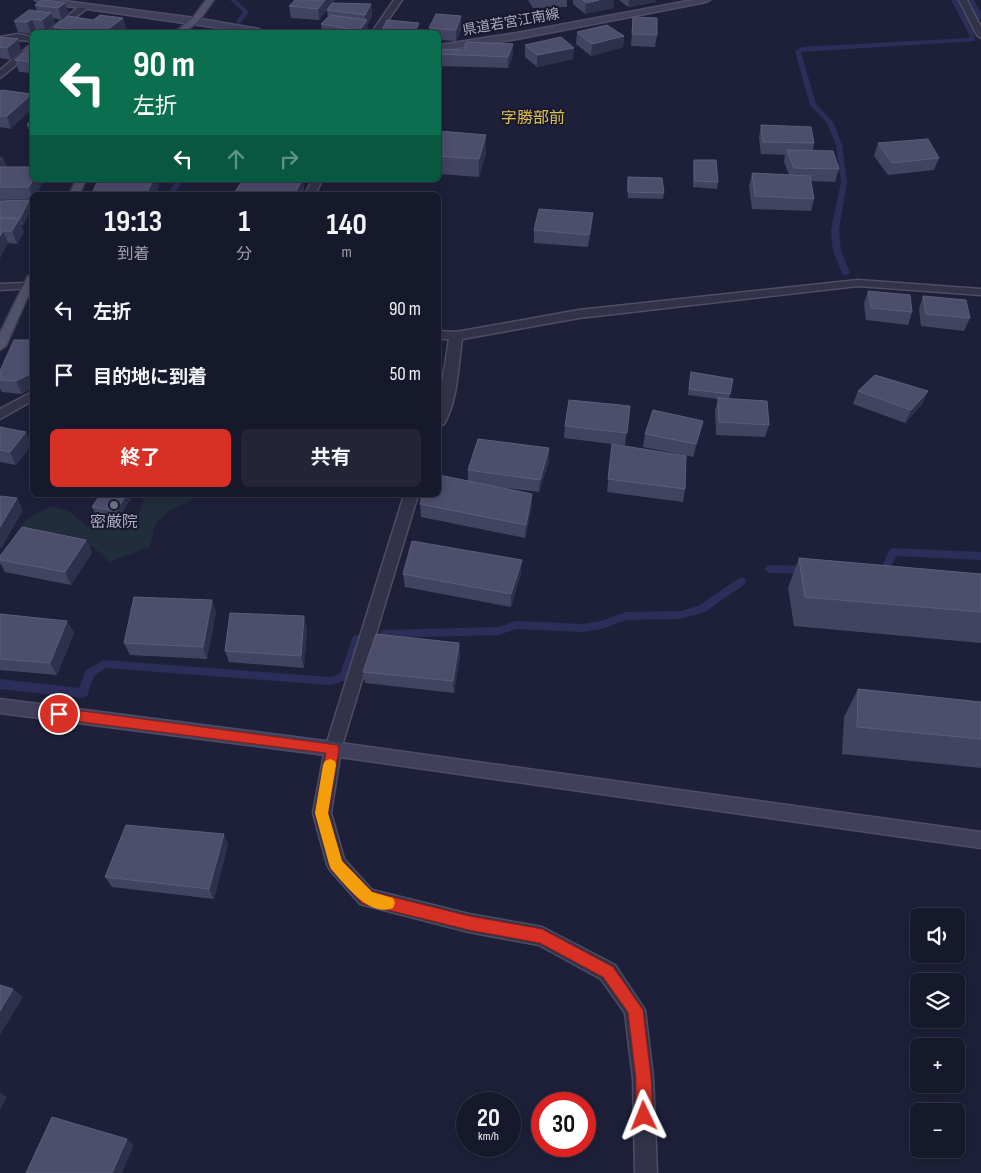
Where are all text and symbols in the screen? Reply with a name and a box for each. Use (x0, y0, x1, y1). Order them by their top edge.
street label: 県道若宮江南線 (461, 5, 561, 39)
text: 90 m (133, 44, 195, 87)
icon: left (50, 50, 115, 115)
text: 左折 (133, 93, 177, 120)
district label: 字勝部前 (501, 109, 565, 128)
icon: left (169, 145, 197, 173)
icon: ahead (222, 145, 250, 173)
icon: right (275, 145, 303, 173)
text: 19:13 (104, 204, 162, 240)
text: 1 (238, 204, 250, 240)
text: 140 (327, 207, 367, 243)
text: m (341, 243, 352, 262)
text: 到着 (117, 245, 149, 264)
text: 分 (236, 245, 252, 264)
icon: left (50, 296, 78, 324)
text: 90 m (389, 298, 421, 321)
text: 左折 (93, 301, 131, 324)
icon: arrive (50, 361, 78, 389)
text: 50 m (390, 363, 421, 386)
text: 目的地に到着 (93, 366, 207, 389)
button: 終了 (50, 429, 231, 487)
button: 共有 (241, 429, 421, 487)
marker: 密厳院 (108, 499, 120, 511)
place label: 密厳院 (90, 513, 138, 532)
pin (38, 693, 80, 735)
icon: arrive (45, 700, 73, 728)
map controls (910, 908, 965, 1158)
button: sound (910, 908, 965, 963)
button: layers (910, 973, 965, 1028)
button: + (910, 1038, 965, 1093)
position arrow (617, 1089, 669, 1141)
speed limit sign: 30 (531, 1092, 596, 1157)
text: 20 (477, 1103, 500, 1134)
button: − (910, 1103, 965, 1158)
text: km/h (478, 1129, 499, 1144)

